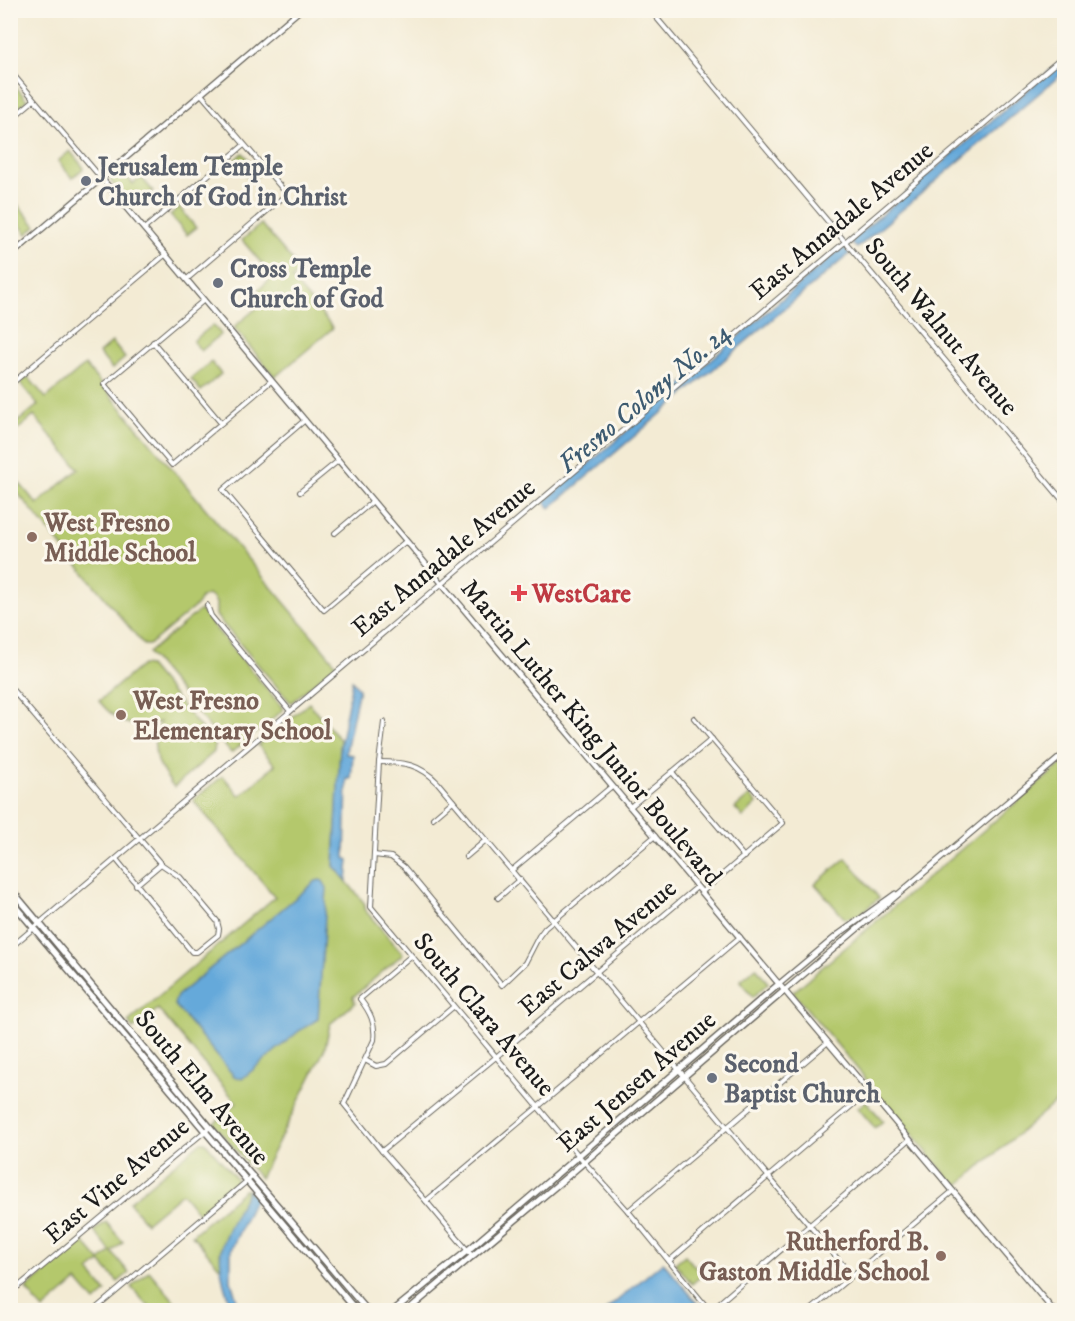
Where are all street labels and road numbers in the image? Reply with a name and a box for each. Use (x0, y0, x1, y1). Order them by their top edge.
street label: East Annadale Avenue (743, 135, 941, 308)
street label: South Walnut Avenue (857, 231, 1025, 423)
street label: East Annadale Avenue (345, 472, 543, 645)
street label: Martin Luther King Junior Boulevard (453, 573, 729, 893)
street label: East Calwa Avenue (512, 872, 684, 1024)
street label: South Clara Avenue (406, 926, 562, 1104)
street label: South Elm Avenue (127, 1004, 276, 1172)
street label: East Jensen Avenue (551, 1004, 723, 1160)
street label: East Vine Avenue (37, 1111, 196, 1252)

